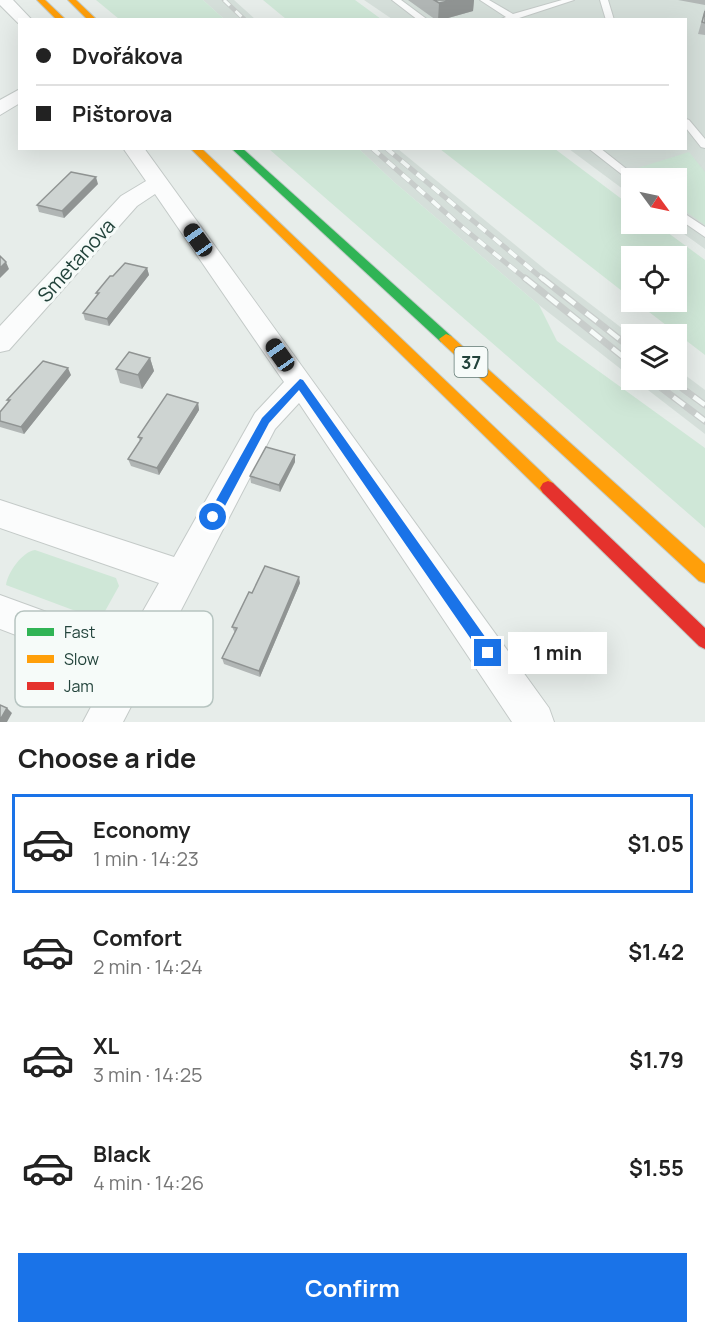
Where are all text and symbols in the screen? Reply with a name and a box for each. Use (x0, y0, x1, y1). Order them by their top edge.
text: Dvořákova (72, 41, 183, 71)
text: Pištorova (72, 99, 173, 129)
north arrow (621, 168, 687, 234)
map controls (621, 168, 687, 390)
street label: Smetanova (31, 212, 121, 308)
car (180, 220, 216, 260)
button: locate (621, 246, 687, 312)
button: layers (621, 324, 687, 390)
car (262, 335, 298, 375)
road number: 37 (454, 347, 488, 377)
route start (199, 503, 226, 530)
legend (15, 611, 213, 707)
text: Fast (64, 621, 95, 643)
callout: 1 min (509, 632, 608, 674)
route end (474, 639, 501, 666)
text: 1 min (533, 639, 582, 666)
text: Slow (64, 648, 99, 670)
text: Jam (64, 675, 94, 697)
text: Choose a ride (18, 739, 196, 776)
text: Economy (93, 815, 191, 845)
icon: car (21, 817, 75, 871)
text: $1.05 (627, 829, 684, 859)
text: 1 min · 14:23 (93, 845, 199, 872)
text: Comfort (93, 923, 182, 953)
icon: car (21, 925, 75, 979)
text: $1.42 (628, 937, 684, 967)
text: 2 min · 14:24 (93, 953, 203, 980)
text: XL (93, 1031, 119, 1061)
icon: car (21, 1033, 75, 1087)
text: $1.79 (629, 1045, 684, 1075)
text: 3 min · 14:25 (93, 1061, 203, 1088)
text: Black (93, 1139, 150, 1169)
icon: car (21, 1141, 75, 1195)
text: $1.55 (629, 1153, 684, 1183)
text: 4 min · 14:26 (93, 1169, 204, 1196)
button: Confirm (18, 1253, 687, 1322)

